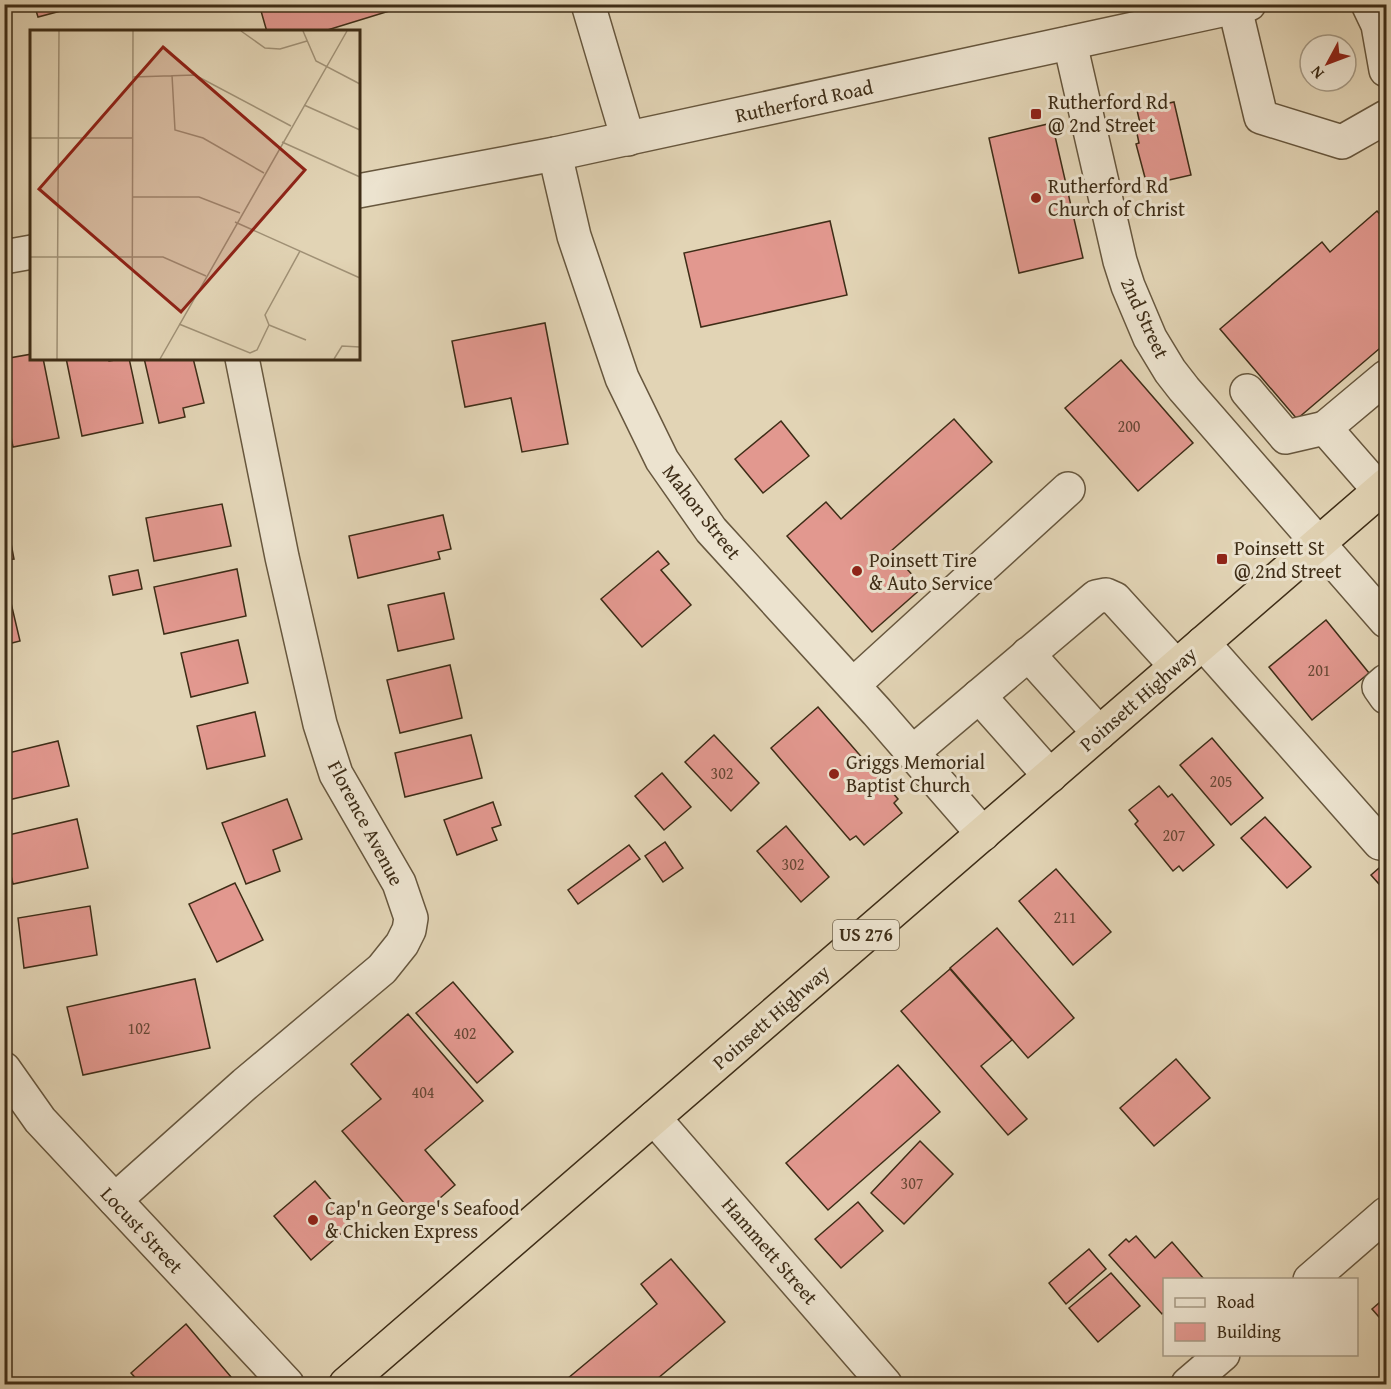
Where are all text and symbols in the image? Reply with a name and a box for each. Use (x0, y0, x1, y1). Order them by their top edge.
inset map (30, 30, 360, 360)
north arrow (1298, 33, 1358, 93)
text: N (1304, 61, 1329, 85)
street label: Rutherford Road (732, 72, 876, 129)
place label: Rutherford Rd @ 2nd Street (1048, 87, 1169, 139)
marker: Rutherford Rd @ 2nd Street (1029, 107, 1043, 121)
place label: Rutherford Rd Church of Christ (1048, 171, 1185, 223)
marker: Rutherford Rd Church of Christ (1029, 191, 1043, 205)
street label: 2nd Street (1114, 272, 1177, 363)
house number: 200 (1117, 414, 1141, 438)
street label: Mahon Street (656, 458, 749, 565)
place label: Poinsett St @ 2nd Street (1234, 533, 1342, 585)
place label: Poinsett Tire & Auto Service (869, 545, 993, 597)
marker: Poinsett St @ 2nd Street (1215, 552, 1229, 566)
marker: Poinsett Tire & Auto Service (850, 564, 864, 578)
street label: Poinsett Highway (1073, 639, 1203, 758)
house number: 201 (1307, 658, 1331, 682)
place label: Griggs Memorial Baptist Church (846, 747, 986, 799)
street label: Florence Avenue (321, 755, 412, 891)
house number: 302 (710, 761, 734, 785)
marker: Griggs Memorial Baptist Church (827, 767, 841, 781)
house number: 205 (1209, 769, 1233, 793)
house number: 207 (1162, 823, 1186, 847)
house number: 302 (781, 852, 805, 876)
house number: 211 (1053, 905, 1077, 929)
road number: US 276 (833, 920, 899, 950)
street label: Poinsett Highway (706, 957, 836, 1076)
house number: 102 (127, 1016, 151, 1040)
house number: 402 (453, 1021, 477, 1045)
house number: 404 (411, 1080, 435, 1104)
house number: 307 (900, 1171, 924, 1195)
street label: Locust Street (94, 1180, 190, 1280)
street label: Hammett Street (716, 1191, 825, 1311)
place label: Cap'n George's Seafood & Chicken Express (325, 1193, 520, 1245)
marker: Cap'n George's Seafood & Chicken Express (306, 1213, 320, 1227)
legend (1163, 1278, 1358, 1356)
text: Road (1217, 1288, 1255, 1315)
text: Building (1217, 1318, 1281, 1345)

